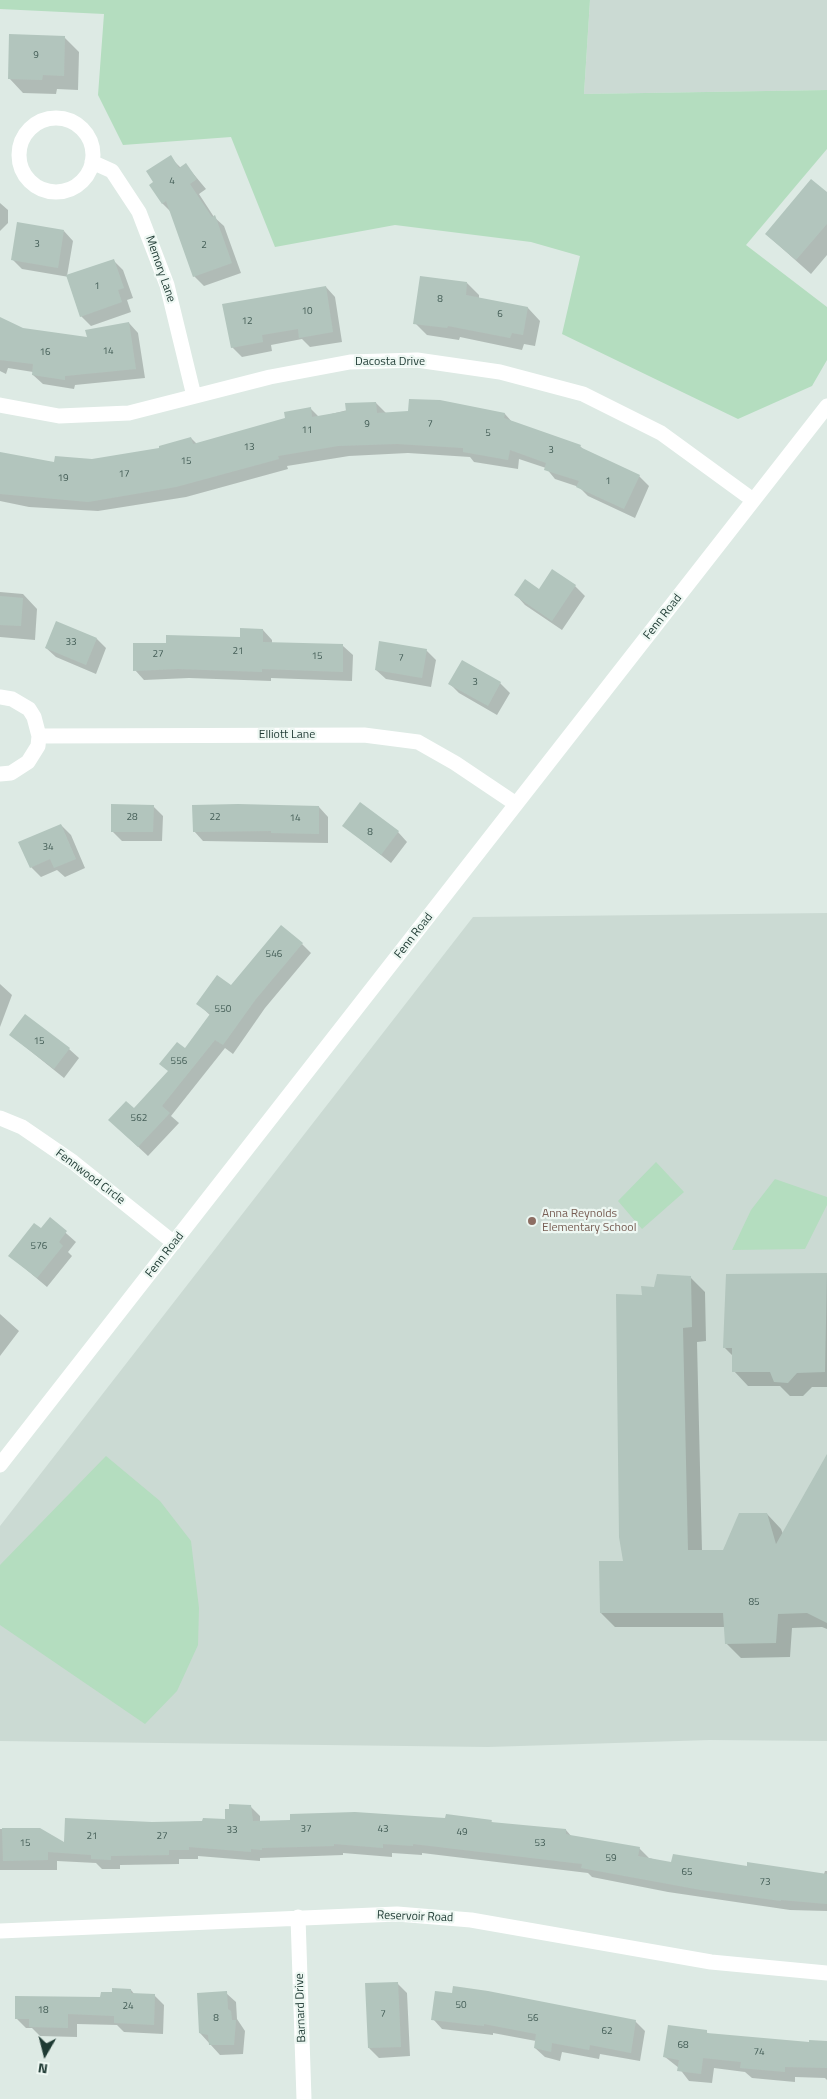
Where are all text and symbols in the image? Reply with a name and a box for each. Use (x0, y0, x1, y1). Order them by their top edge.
house number: 9 (33, 50, 39, 62)
house number: 4 (169, 176, 175, 188)
street label: Memory Lane (142, 234, 178, 304)
house number: 3 (34, 239, 40, 251)
house number: 2 (201, 240, 207, 252)
house number: 1 (94, 281, 100, 293)
house number: 8 (437, 294, 443, 306)
house number: 10 (301, 306, 313, 318)
house number: 6 (497, 309, 503, 321)
house number: 12 (241, 316, 253, 328)
house number: 14 (102, 346, 114, 358)
house number: 16 (39, 347, 51, 359)
street label: Dacosta Drive (355, 355, 425, 369)
house number: 9 (364, 419, 370, 431)
house number: 7 (427, 419, 433, 431)
house number: 11 (301, 425, 313, 437)
house number: 5 (485, 428, 491, 440)
house number: 13 (243, 442, 255, 454)
house number: 3 (548, 445, 554, 457)
house number: 15 (180, 456, 192, 468)
house number: 17 (118, 469, 130, 481)
house number: 19 (57, 473, 69, 485)
house number: 1 (605, 476, 611, 488)
street label: Fenn Road (641, 591, 685, 643)
house number: 33 (65, 637, 77, 649)
house number: 21 (232, 646, 244, 658)
house number: 27 (152, 649, 164, 661)
house number: 15 (311, 651, 323, 663)
house number: 7 (398, 653, 404, 665)
house number: 3 (472, 677, 478, 689)
street label: Elliott Lane (259, 728, 315, 742)
house number: 28 (126, 812, 138, 824)
house number: 22 (209, 812, 221, 824)
house number: 14 (289, 813, 301, 825)
house number: 8 (367, 827, 373, 839)
house number: 34 (42, 842, 54, 854)
street label: Fenn Road (392, 910, 436, 962)
house number: 546 (266, 949, 282, 961)
house number: 550 (215, 1004, 231, 1016)
house number: 15 (33, 1036, 45, 1048)
house number: 556 (171, 1056, 187, 1068)
house number: 562 (131, 1113, 147, 1125)
street label: Fennwood Circle (53, 1146, 127, 1208)
place label: Anna Reynolds Elementary School (542, 1207, 636, 1235)
marker: Anna Reynolds Elementary School (526, 1215, 538, 1227)
street label: Fenn Road (143, 1229, 187, 1281)
house number: 576 (31, 1241, 47, 1253)
house number: 85 (748, 1597, 760, 1609)
house number: 37 (300, 1824, 312, 1836)
house number: 43 (377, 1824, 389, 1836)
house number: 33 (226, 1825, 238, 1837)
house number: 49 (456, 1827, 468, 1839)
house number: 21 (86, 1831, 98, 1843)
house number: 27 (156, 1831, 168, 1843)
house number: 15 (19, 1838, 31, 1850)
house number: 53 (534, 1838, 546, 1850)
house number: 59 (605, 1853, 617, 1865)
house number: 65 (681, 1867, 693, 1879)
house number: 73 (759, 1877, 771, 1889)
street label: Reservoir Road (377, 1908, 453, 1926)
street label: Barnard Drive (293, 1973, 309, 2043)
house number: 50 (455, 2000, 467, 2012)
house number: 24 (122, 2001, 134, 2013)
house number: 18 (37, 2005, 49, 2017)
house number: 7 (380, 2009, 386, 2021)
house number: 8 (213, 2013, 219, 2025)
house number: 56 (527, 2013, 539, 2025)
house number: 62 (601, 2026, 613, 2038)
north arrow (20, 2029, 70, 2079)
house number: 68 (677, 2040, 689, 2052)
house number: 74 (753, 2047, 765, 2059)
text: N (37, 2058, 49, 2080)

